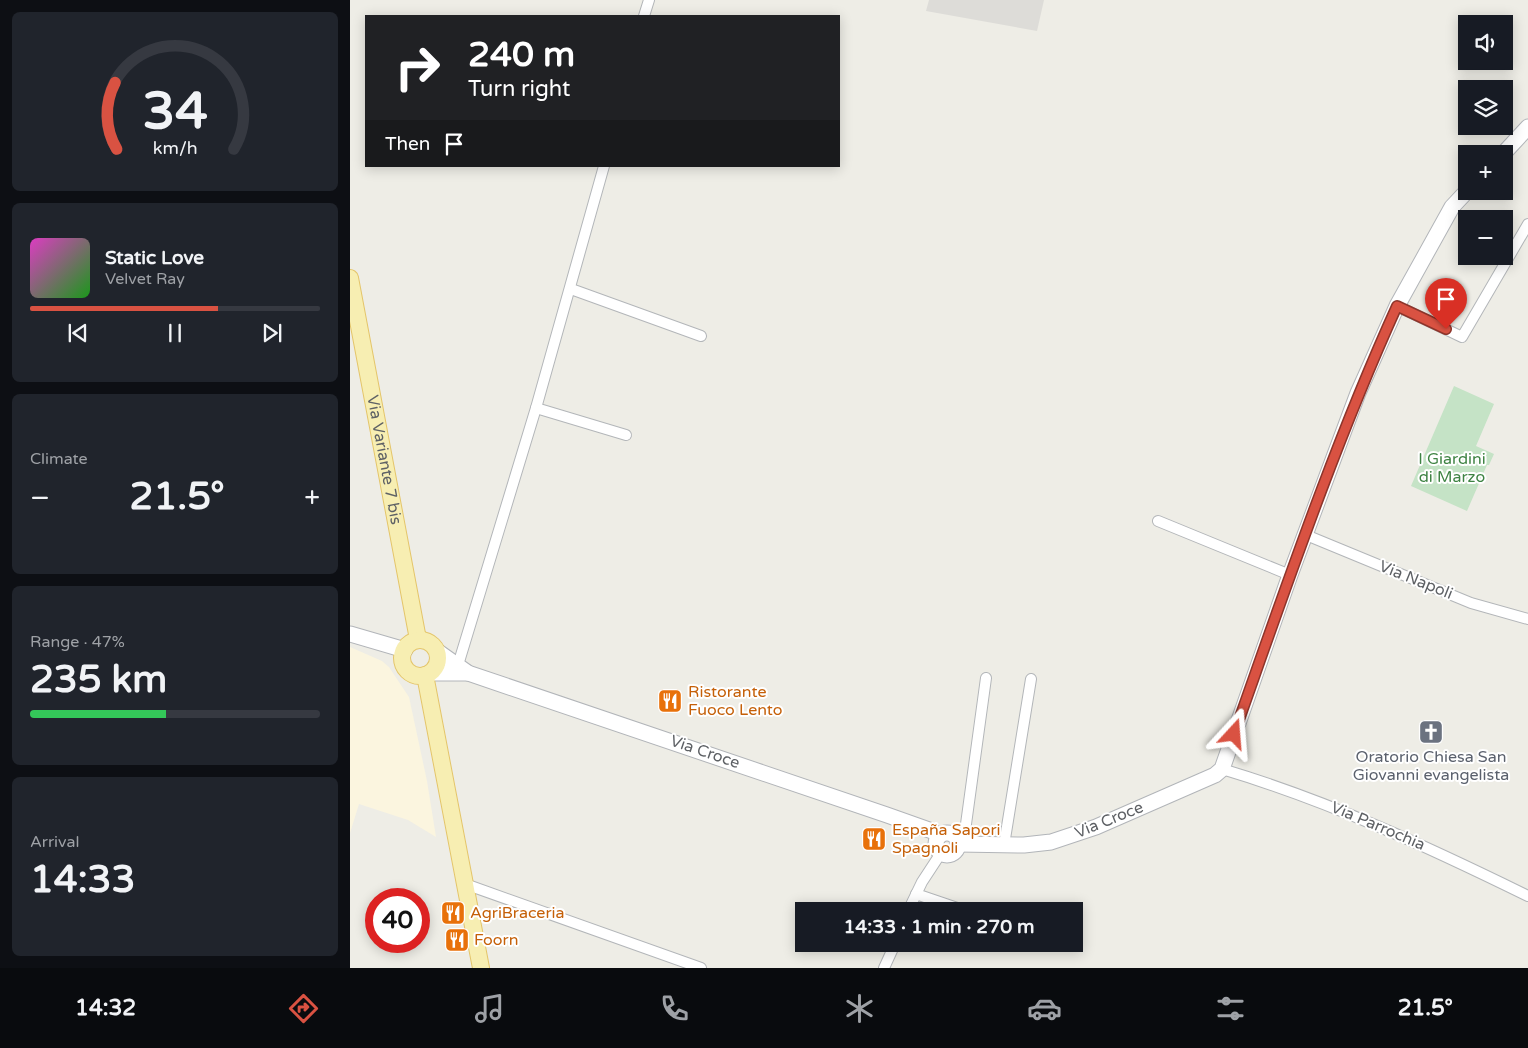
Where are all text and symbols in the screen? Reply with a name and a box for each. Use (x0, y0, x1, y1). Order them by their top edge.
map controls (1458, 15, 1513, 265)
button: sound (1458, 15, 1513, 70)
text: 240 m (468, 34, 575, 76)
icon: right (385, 35, 450, 100)
text: Turn right (468, 76, 570, 102)
text: 34 (142, 80, 208, 143)
button: layers (1458, 80, 1513, 135)
icon: arrive (440, 130, 468, 158)
text: Then (385, 133, 430, 155)
text: km/h (153, 138, 197, 159)
button: + (1458, 145, 1513, 200)
button: − (1458, 210, 1513, 265)
text: Static Love (105, 247, 204, 269)
text: Velvet Ray (105, 269, 185, 289)
pin (1425, 278, 1467, 329)
icon: arrive (1432, 285, 1460, 313)
icon: previous (64, 319, 92, 347)
icon: pause (161, 319, 189, 347)
icon: next (258, 319, 286, 347)
street label: Via Variante 7 bis (362, 393, 406, 526)
text: Climate (30, 449, 88, 469)
park label: I Giardini di Marzo (1418, 449, 1486, 487)
text: 21.5° (130, 474, 225, 520)
text: − (30, 481, 50, 515)
text: + (304, 481, 320, 515)
street label: Via Napoli (1376, 556, 1456, 604)
text: Range · 47% (30, 632, 125, 652)
text: 235 km (30, 657, 167, 703)
place label: Ristorante Fuoco Lento (688, 682, 783, 720)
restaurant icon: Ristorante Fuoco Lento (657, 688, 683, 714)
position arrow (1207, 707, 1259, 759)
church icon: Oratorio Chiesa San Giovanni evangelista (1418, 719, 1444, 745)
street label: Via Croce (668, 731, 742, 773)
place label: Oratorio Chiesa San Giovanni evangelista (1353, 747, 1509, 785)
street label: Via Croce (1072, 797, 1146, 843)
street label: Via Parrochia (1328, 797, 1428, 855)
place label: España Sapori Spagnoli (892, 820, 1001, 858)
restaurant icon: España Sapori Spagnoli (861, 826, 887, 852)
text: Arrival (30, 832, 79, 852)
text: 14:33 (30, 857, 135, 903)
speed limit sign: 40 (365, 888, 430, 953)
restaurant icon: AgriBraceria (440, 900, 466, 926)
place label: AgriBraceria (470, 903, 565, 923)
text: 14:33 · 1 min · 270 m (843, 916, 1035, 938)
restaurant icon: Foorn (444, 927, 470, 953)
place label: Foorn (474, 930, 518, 950)
icon: directions (286, 991, 321, 1026)
icon: music (472, 991, 507, 1026)
icon: phone (657, 991, 692, 1026)
icon: climate (842, 991, 877, 1026)
icon: car (1027, 991, 1062, 1026)
icon: filters (1213, 991, 1248, 1026)
text: 14:32 (75, 995, 136, 1021)
text: 21.5° (1398, 995, 1453, 1021)

